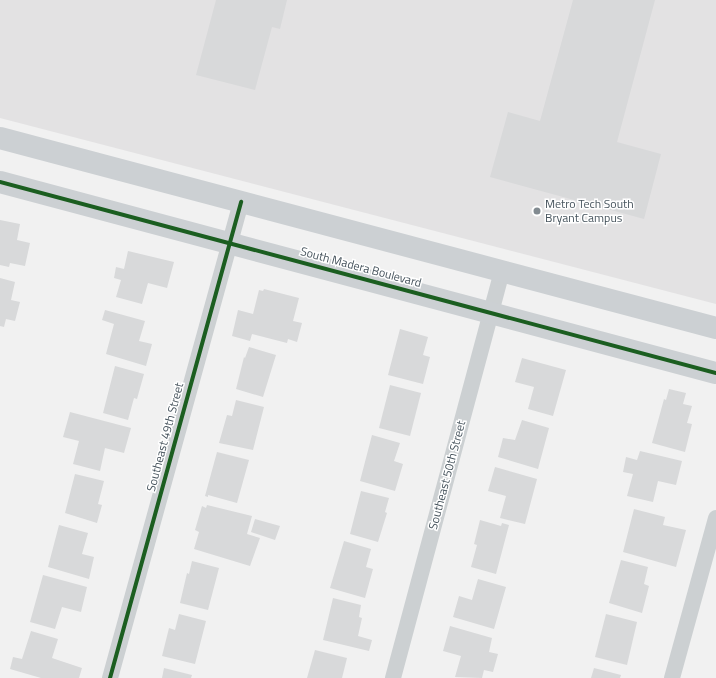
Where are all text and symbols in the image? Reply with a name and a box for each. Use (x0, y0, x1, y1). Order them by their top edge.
place label: Metro Tech South Bryant Campus (545, 197, 634, 225)
marker: Metro Tech South Bryant Campus (532, 206, 542, 216)
street label: South Madera Boulevard (299, 244, 423, 290)
street label: Southeast 49th Street (144, 381, 186, 493)
street label: Southeast 50th Street (426, 419, 468, 531)

